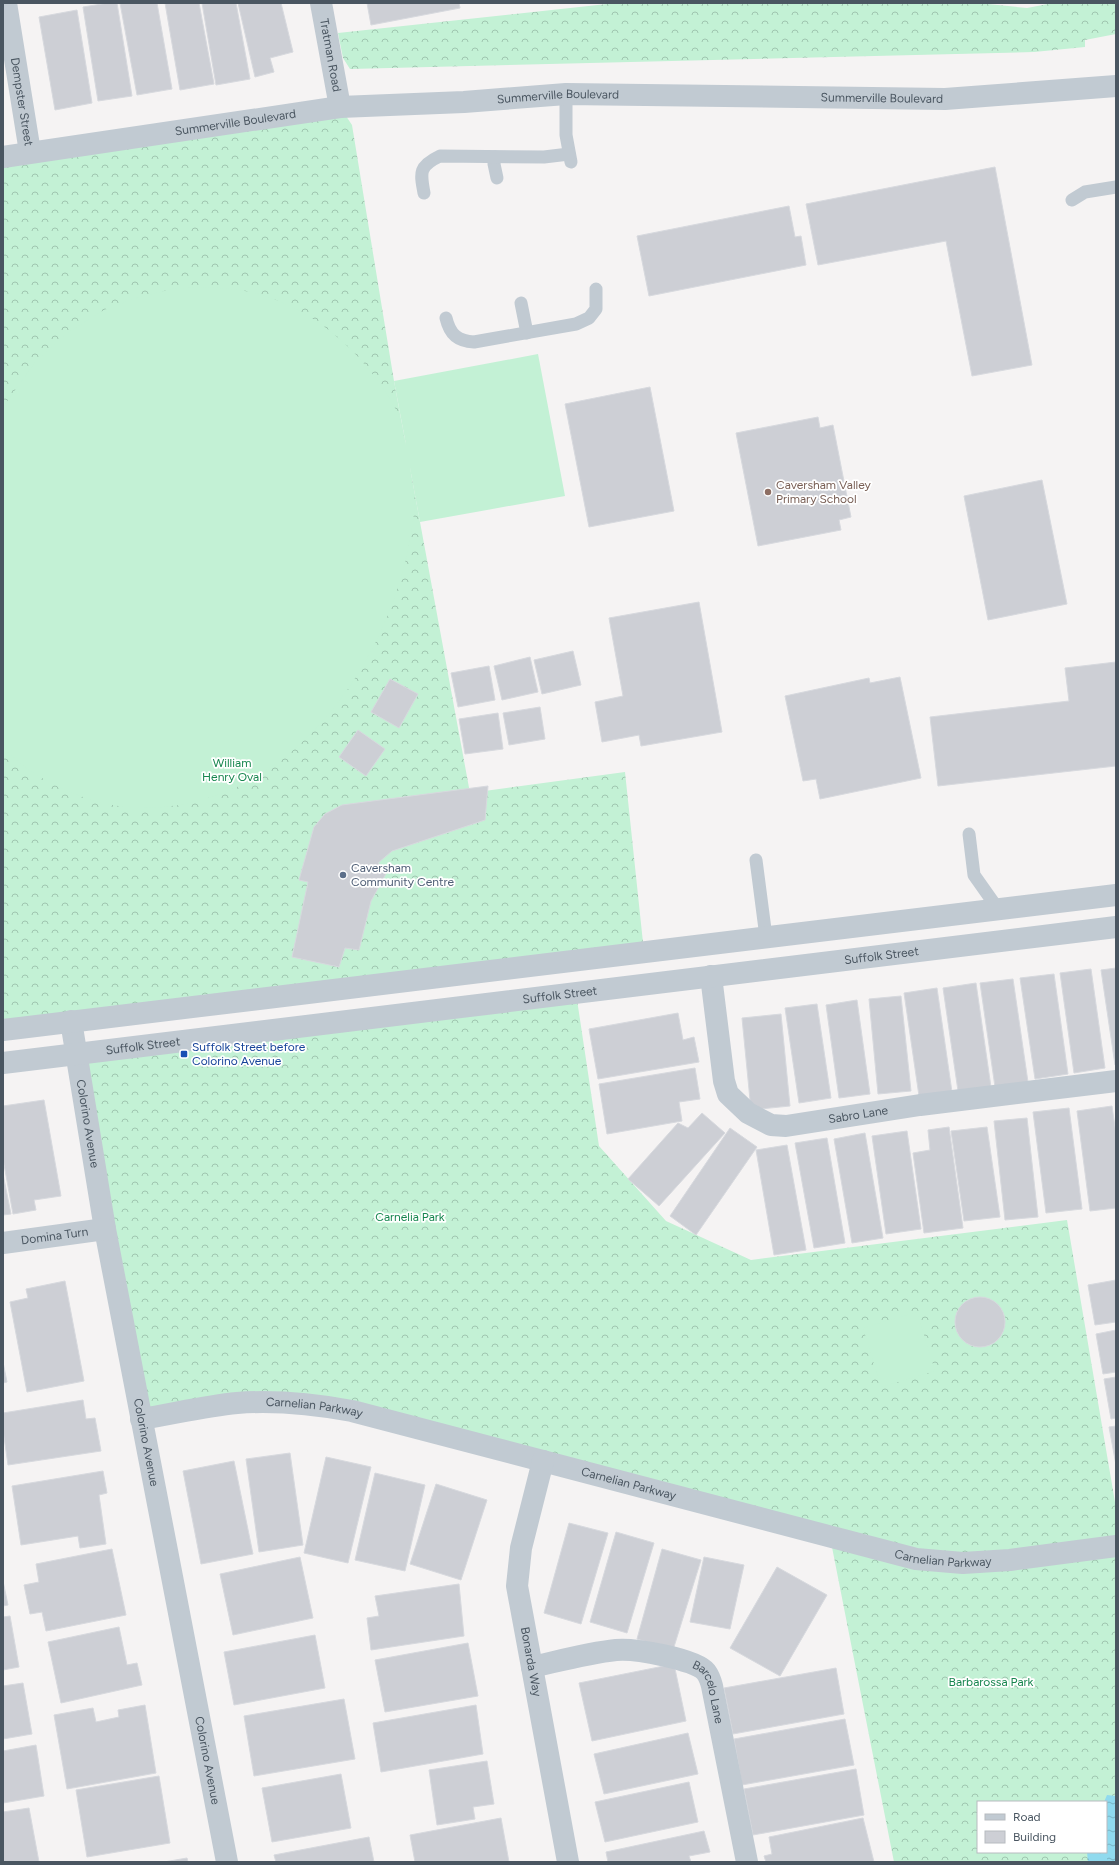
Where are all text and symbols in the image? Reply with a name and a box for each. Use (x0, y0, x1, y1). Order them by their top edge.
street label: Tratman Road (317, 17, 344, 93)
street label: Dempster Street (8, 56, 36, 147)
street label: Summerville Boulevard (496, 87, 619, 106)
street label: Summerville Boulevard (821, 90, 943, 106)
street label: Summerville Boulevard (174, 107, 297, 138)
place label: Caversham Valley Primary School (776, 478, 872, 506)
marker: Caversham Valley Primary School (763, 487, 773, 497)
park label: William Henry Oval (202, 756, 262, 784)
place label: Caversham Community Centre (351, 861, 455, 889)
marker: Caversham Community Centre (338, 870, 348, 880)
street label: Suffolk Street (843, 944, 920, 967)
street label: Suffolk Street (522, 983, 598, 1006)
street label: Suffolk Street (105, 1034, 181, 1057)
place label: Suffolk Street before Colorino Avenue (192, 1040, 306, 1068)
marker: Suffolk Street before Colorino Avenue (179, 1049, 189, 1059)
street label: Colorino Avenue (74, 1078, 102, 1169)
street label: Sabro Lane (827, 1103, 889, 1126)
park label: Carnelia Park (375, 1210, 445, 1224)
street label: Domina Turn (20, 1224, 89, 1247)
street label: Carnelian Parkway (266, 1395, 365, 1421)
street label: Colorino Avenue (131, 1397, 162, 1488)
street label: Carnelian Parkway (580, 1464, 678, 1503)
street label: Carnelian Parkway (893, 1547, 993, 1570)
street label: Bonarda Way (518, 1626, 544, 1698)
street label: Barcelo Lane (690, 1658, 726, 1725)
park label: Barbarossa Park (949, 1675, 1034, 1689)
street label: Colorino Avenue (192, 1715, 223, 1806)
legend (977, 1801, 1107, 1853)
text: Road (1013, 1810, 1041, 1824)
text: Building (1013, 1830, 1056, 1844)

